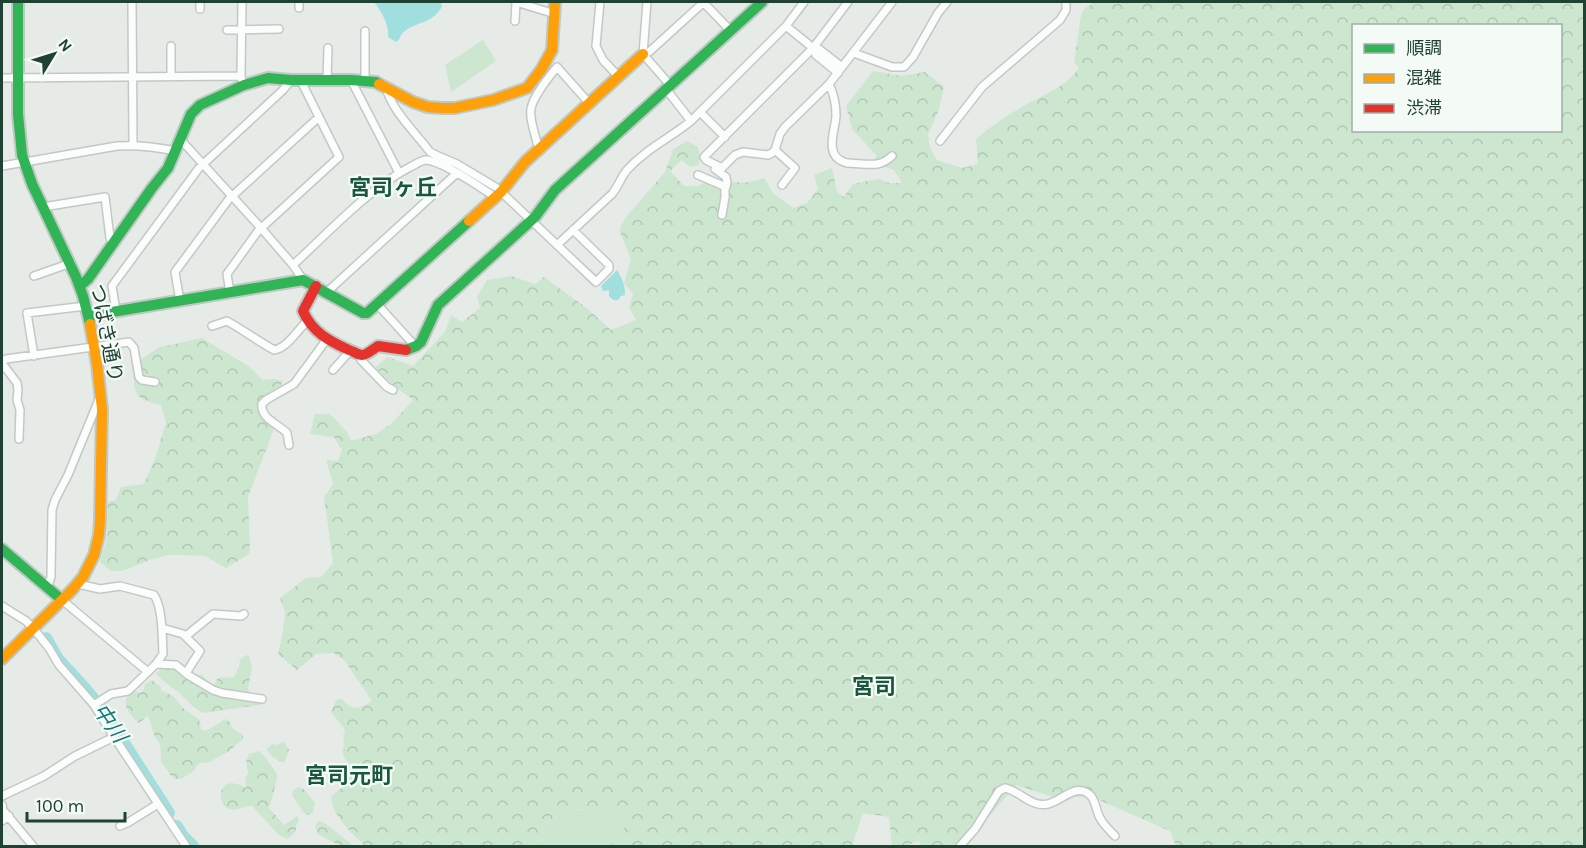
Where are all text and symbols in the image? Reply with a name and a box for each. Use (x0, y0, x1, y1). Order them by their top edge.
north arrow (24, 24, 84, 84)
legend (1352, 24, 1562, 132)
text: N (54, 35, 76, 55)
text: 順調 (1406, 37, 1442, 59)
text: 混雑 (1406, 67, 1442, 89)
text: 渋滞 (1406, 97, 1442, 119)
district label: 宮司ヶ丘 (349, 175, 437, 201)
street label: つばき通り (86, 282, 127, 384)
district label: 宮司 (852, 674, 896, 700)
water label: 中川 (88, 699, 133, 749)
district label: 宮司元町 (305, 763, 393, 789)
scale bar (27, 785, 124, 823)
text: 100 m (36, 795, 84, 817)

